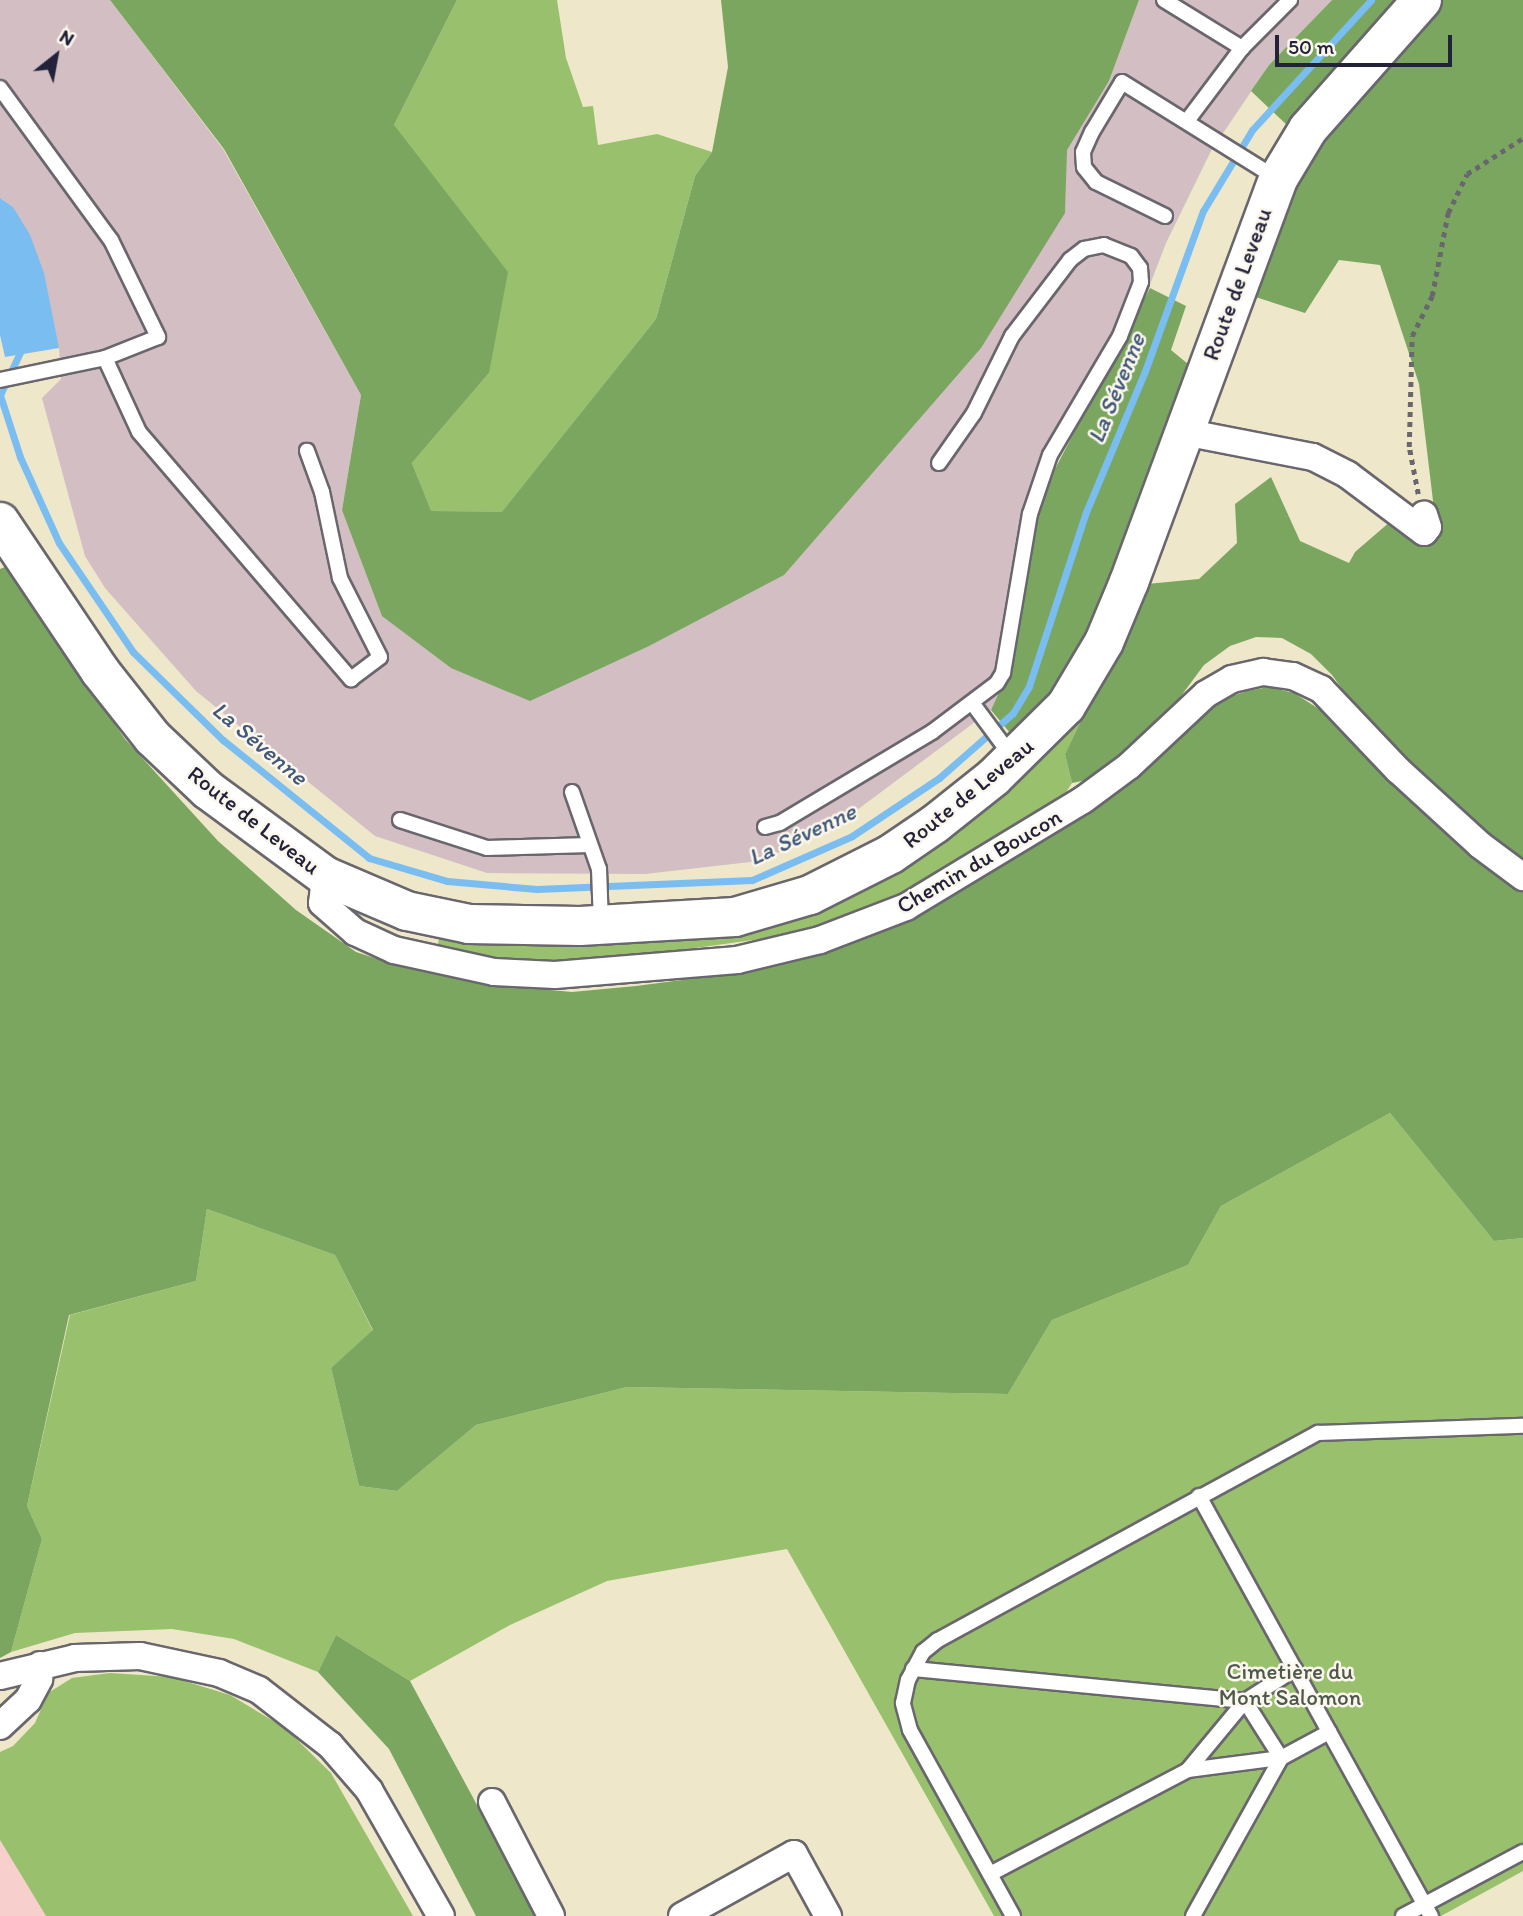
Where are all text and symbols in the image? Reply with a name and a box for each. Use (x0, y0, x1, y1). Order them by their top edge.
north arrow (21, 21, 91, 91)
scale bar (1278, 21, 1455, 65)
text: N (56, 24, 78, 51)
text: 50 m (1288, 34, 1334, 59)
street label: Route de Leveau (1197, 204, 1277, 364)
water label: La Sévenne (1081, 329, 1151, 447)
water label: La Sévenne (207, 695, 313, 791)
street label: Route de Leveau (897, 732, 1039, 854)
street label: Route de Leveau (182, 760, 326, 880)
water label: La Sévenne (744, 797, 860, 871)
street label: Chemin du Boucon (892, 803, 1066, 919)
park label: Cimetière du Mont Salomon (1219, 1657, 1361, 1711)

